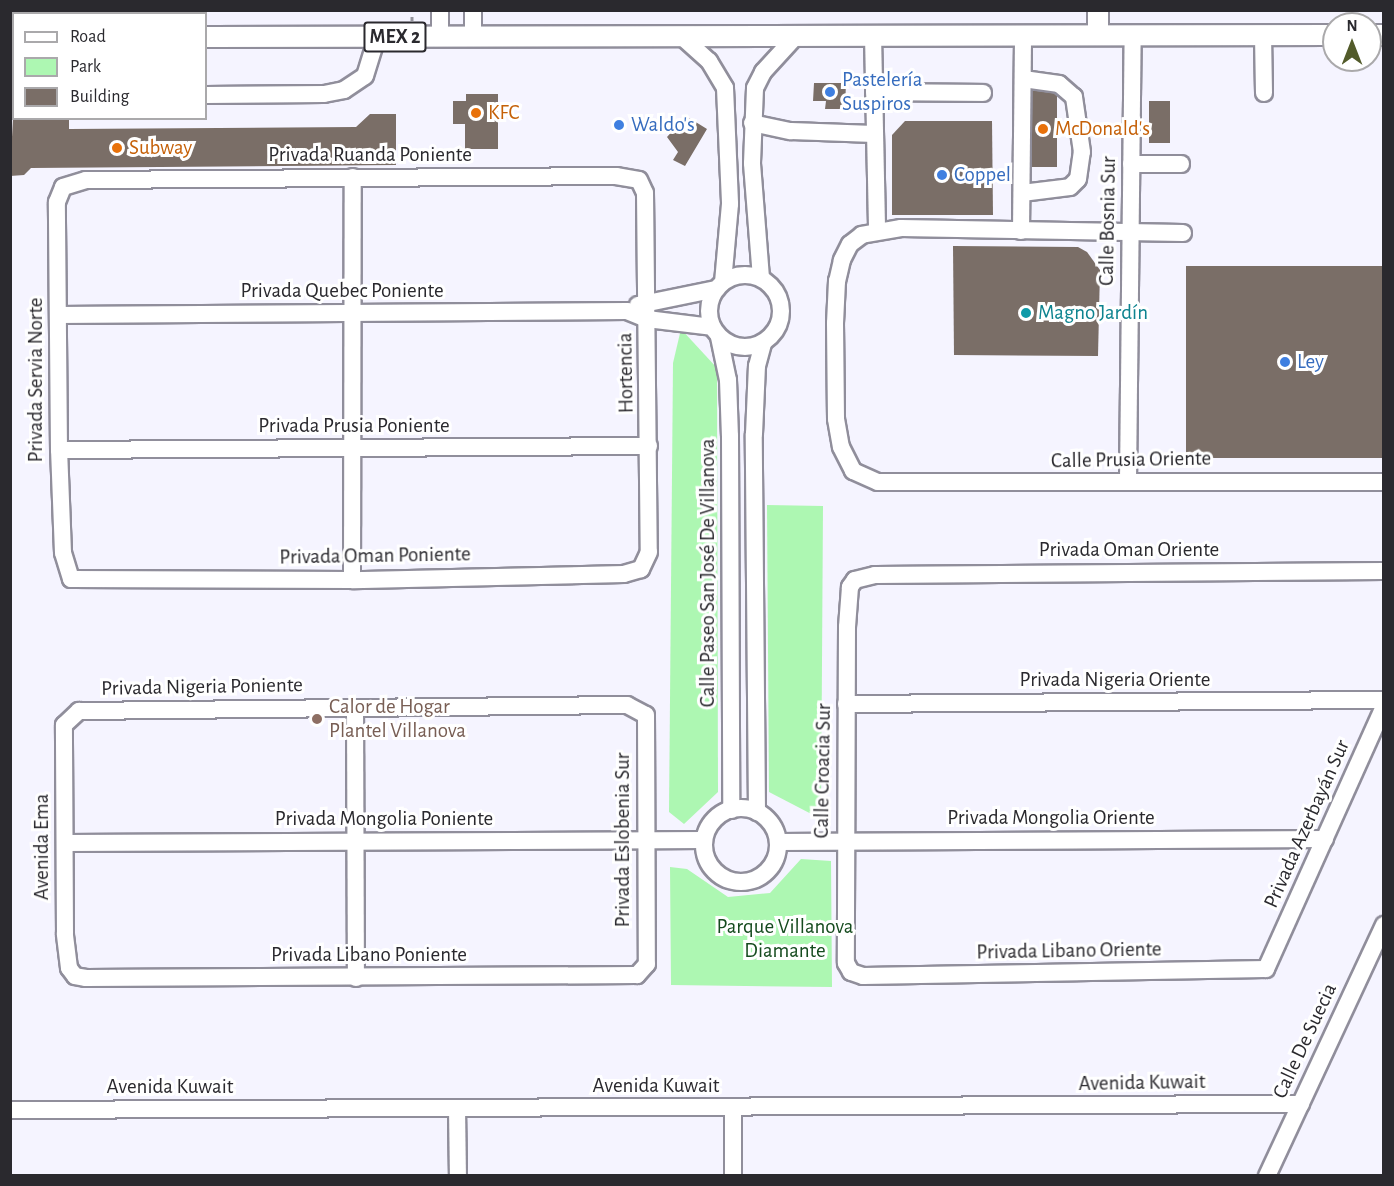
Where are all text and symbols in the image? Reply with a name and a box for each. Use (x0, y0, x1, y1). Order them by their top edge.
legend (12, 12, 207, 120)
north arrow (1322, 12, 1382, 72)
text: N (1346, 18, 1358, 34)
road number: MEX 2 (362, 20, 428, 54)
text: Road (70, 28, 106, 46)
text: Park (70, 58, 101, 76)
place label: Pastelería Suspiros (842, 67, 922, 117)
marker: Pastelería Suspiros (823, 85, 837, 99)
text: Building (70, 88, 129, 106)
place label: KFC (488, 100, 519, 126)
marker: KFC (469, 106, 483, 120)
place label: Waldo's (631, 112, 695, 138)
place label: McDonald's (1055, 116, 1150, 142)
marker: Waldo's (612, 118, 626, 132)
marker: McDonald's (1036, 122, 1050, 136)
place label: Subway (129, 135, 192, 161)
marker: Subway (110, 141, 124, 155)
street label: Privada Ruanda Poniente (268, 142, 472, 168)
street label: Calle Bosnia Sur (1094, 156, 1122, 286)
place label: Coppel (954, 162, 1011, 188)
marker: Coppel (935, 168, 949, 182)
street label: Privada Quebec Poniente (240, 278, 444, 304)
street label: Privada Servia Norte (23, 298, 49, 462)
place label: Magno Jardín (1038, 300, 1148, 326)
marker: Magno Jardín (1019, 306, 1033, 320)
street label: Hortencia (613, 332, 639, 414)
place label: Ley (1297, 349, 1324, 375)
marker: Ley (1278, 355, 1292, 369)
street label: Privada Prusia Poniente (258, 413, 450, 439)
street label: Calle Paseo San José De Villanova (695, 439, 721, 707)
street label: Calle Prusia Oriente (1051, 446, 1211, 474)
street label: Privada Oman Oriente (1039, 537, 1219, 563)
street label: Privada Oman Poniente (279, 542, 471, 570)
street label: Privada Nigeria Oriente (1020, 667, 1210, 693)
street label: Privada Nigeria Poniente (101, 673, 303, 701)
place label: Calor de Hogar Plantel Villanova (329, 694, 466, 744)
street label: Calle Croacia Sur (809, 703, 837, 839)
marker: Calor de Hogar Plantel Villanova (310, 712, 324, 726)
street label: Privada Azerbayán Sur (1259, 736, 1355, 912)
street label: Privada Eslobenia Sur (610, 753, 636, 927)
street label: Avenida Ema (29, 794, 55, 900)
street label: Privada Mongolia Oriente (947, 805, 1155, 831)
street label: Privada Mongolia Poniente (275, 806, 493, 832)
park label: Parque Villanova Diamante (716, 914, 854, 964)
street label: Privada Libano Oriente (976, 937, 1162, 965)
street label: Privada Libano Poniente (271, 942, 467, 968)
street label: Calle De Suecia (1267, 979, 1343, 1103)
street label: Avenida Kuwait (1078, 1069, 1206, 1097)
street label: Avenida Kuwait (593, 1073, 719, 1099)
street label: Avenida Kuwait (107, 1074, 233, 1100)

